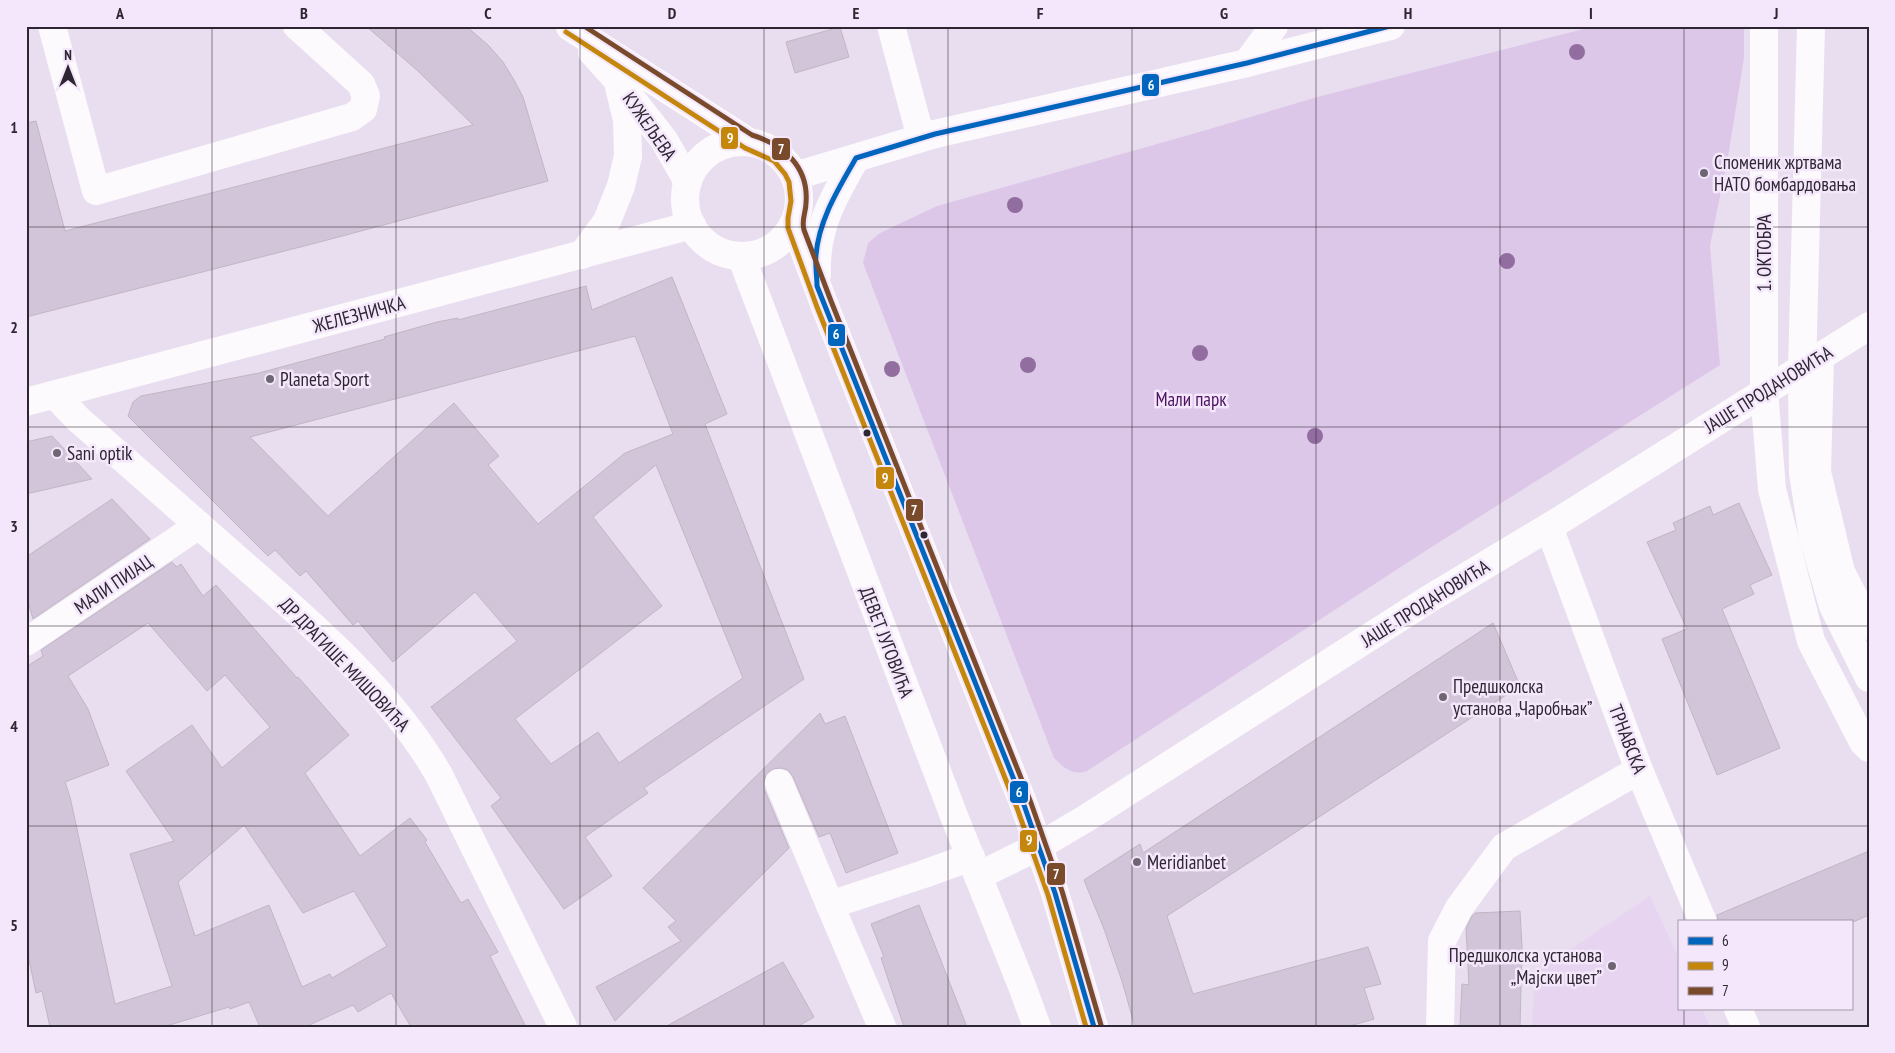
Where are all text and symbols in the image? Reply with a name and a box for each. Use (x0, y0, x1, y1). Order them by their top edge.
text: A (115, 3, 125, 23)
text: B (300, 3, 308, 23)
text: C (484, 3, 492, 23)
text: D (668, 3, 677, 23)
text: E (853, 3, 860, 23)
text: F (1037, 3, 1044, 23)
text: G (1220, 3, 1228, 23)
text: H (1404, 3, 1412, 23)
text: I (1589, 3, 1593, 23)
text: J (1773, 3, 1778, 23)
north arrow (42, 42, 92, 92)
text: N (64, 46, 72, 64)
line badge: 6 (1141, 73, 1160, 97)
text: 6 (1148, 76, 1155, 94)
street label: КУЖЕЉЕВА (618, 87, 682, 165)
text: 1 (10, 117, 18, 137)
line badge: 9 (720, 126, 739, 150)
text: 9 (727, 129, 734, 147)
line badge: 7 (771, 137, 791, 161)
text: 7 (778, 140, 785, 158)
place label: Споменик жртвама НАТО бомбардовања (1714, 150, 1856, 196)
marker: Споменик жртвама НАТО бомбардовања (1698, 167, 1710, 179)
street label: 1. ОКТОБРА (1752, 214, 1776, 292)
street label: ЖЕЛЕЗНИЧКА (309, 290, 408, 338)
text: 2 (10, 317, 18, 337)
line badge: 6 (827, 323, 846, 347)
text: 6 (833, 325, 840, 343)
street label: ЈАШЕ ПРОДАНОВИЋА (1698, 340, 1837, 439)
place label: Planeta Sport (280, 367, 370, 391)
marker: Planeta Sport (264, 373, 276, 385)
park label: Мали парк (1155, 387, 1227, 411)
unlabelled marker (862, 428, 872, 438)
place label: Sani optik (67, 441, 133, 465)
marker: Sani optik (51, 447, 63, 459)
line badge: 9 (875, 466, 895, 490)
text: 9 (882, 469, 889, 487)
line badge: 7 (905, 498, 924, 522)
text: 7 (911, 501, 918, 519)
text: 3 (10, 516, 18, 536)
unlabelled marker (919, 530, 929, 540)
street label: МАЛИ ПИЈАЦ (69, 549, 157, 619)
street label: ЈАШЕ ПРОДАНОВИЋА (1355, 554, 1494, 653)
street label: ДЕВЕТ ЈУГОВИЋА (855, 583, 919, 701)
street label: ДР ДРАГИШЕ МИШОВИЋА (275, 592, 415, 736)
place label: Предшколска установа „Чаробњак” (1453, 674, 1593, 720)
marker: Предшколска установа „Чаробњак” (1437, 691, 1449, 703)
street label: ТРНАВСКА (1604, 701, 1652, 777)
text: 4 (10, 716, 18, 736)
line badge: 6 (1009, 780, 1029, 804)
text: 6 (1016, 783, 1023, 801)
line badge: 9 (1019, 829, 1038, 853)
text: 9 (1026, 831, 1033, 849)
place label: Meridianbet (1147, 850, 1227, 874)
marker: Meridianbet (1131, 856, 1143, 868)
line badge: 7 (1046, 862, 1066, 886)
text: 7 (1053, 865, 1060, 883)
text: 5 (10, 915, 18, 935)
legend (1678, 920, 1852, 1010)
text: 6 (1722, 931, 1729, 950)
place label: Предшколска установа „Мајски цвет” (1449, 943, 1602, 989)
text: 9 (1722, 955, 1729, 974)
marker: Предшколска установа „Мајски цвет” (1606, 960, 1618, 972)
text: 7 (1722, 981, 1729, 1000)

